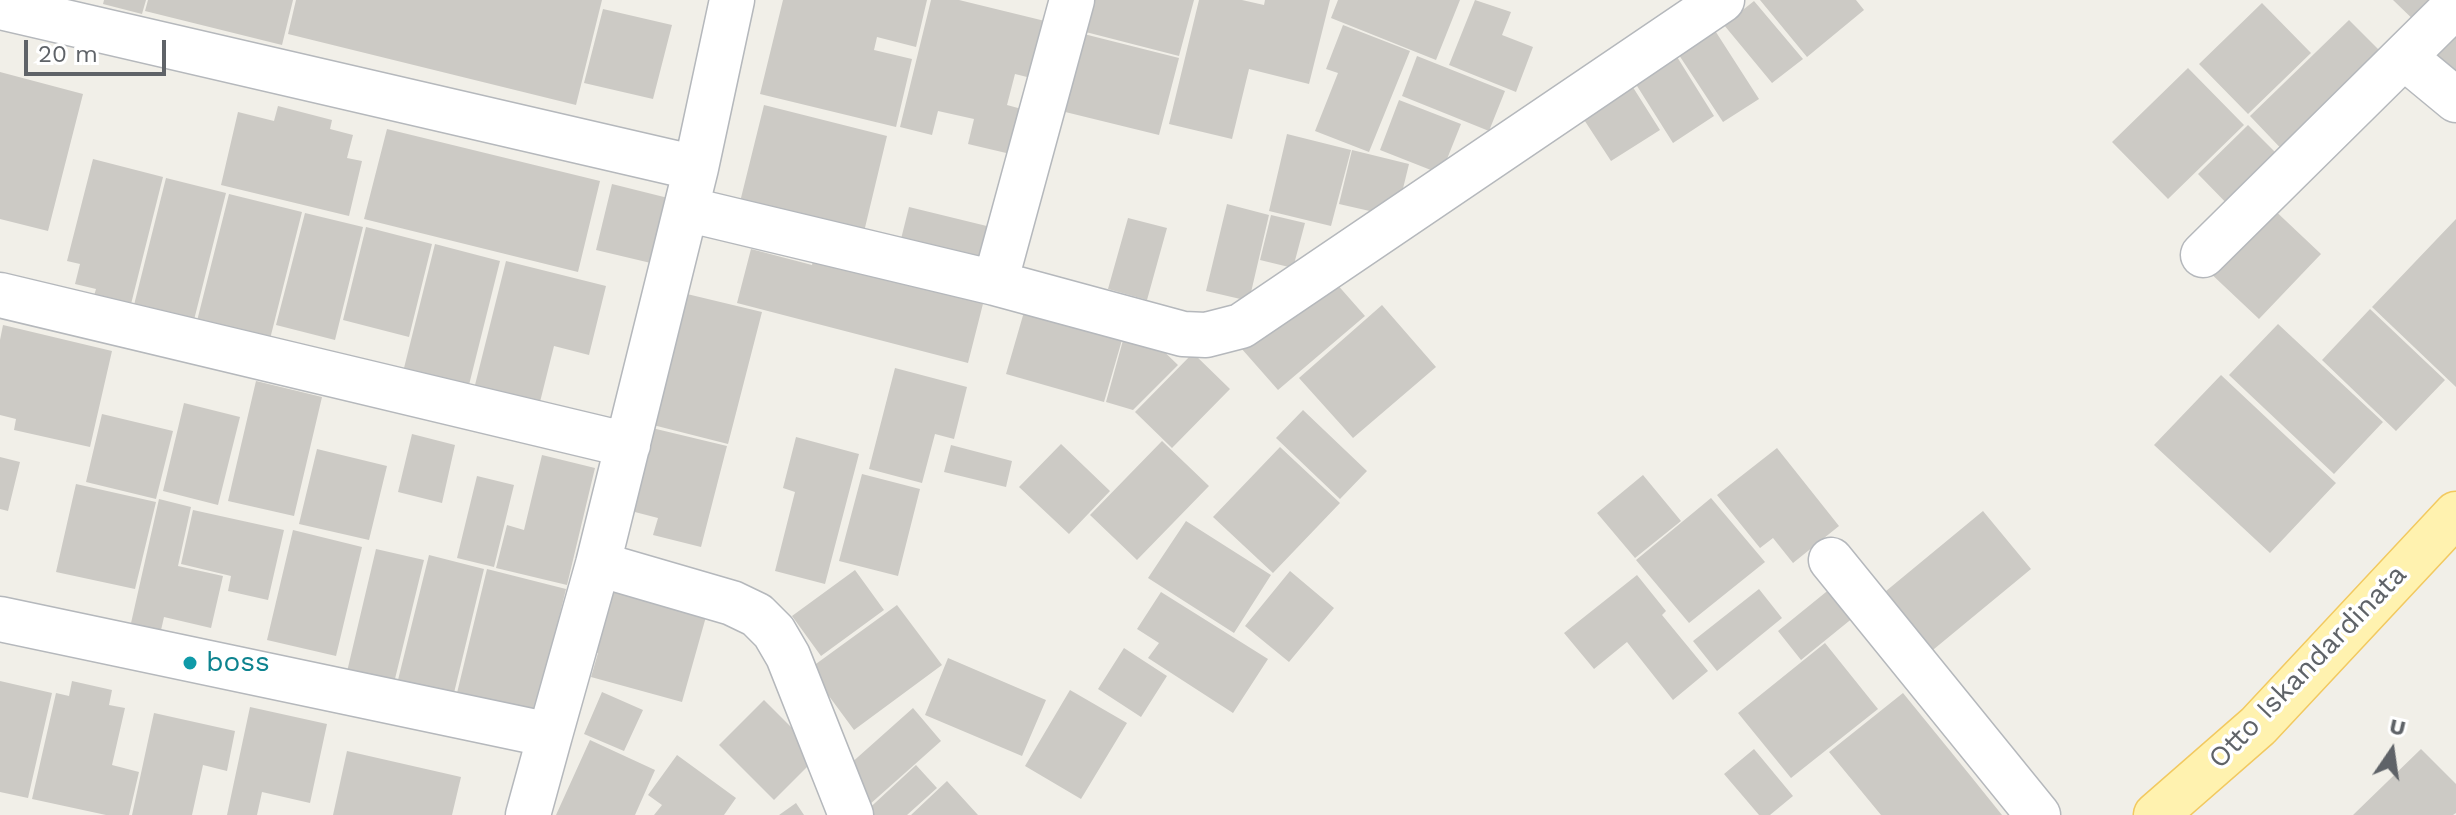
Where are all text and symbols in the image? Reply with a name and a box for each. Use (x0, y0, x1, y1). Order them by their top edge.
scale bar (28, 24, 170, 74)
text: 20 m (38, 40, 98, 68)
street label: Otto Iskandardinata (2202, 558, 2414, 776)
place label: boss (206, 646, 270, 680)
marker: boss (181, 654, 199, 672)
north arrow (2352, 711, 2432, 791)
text: U (2387, 713, 2408, 741)

